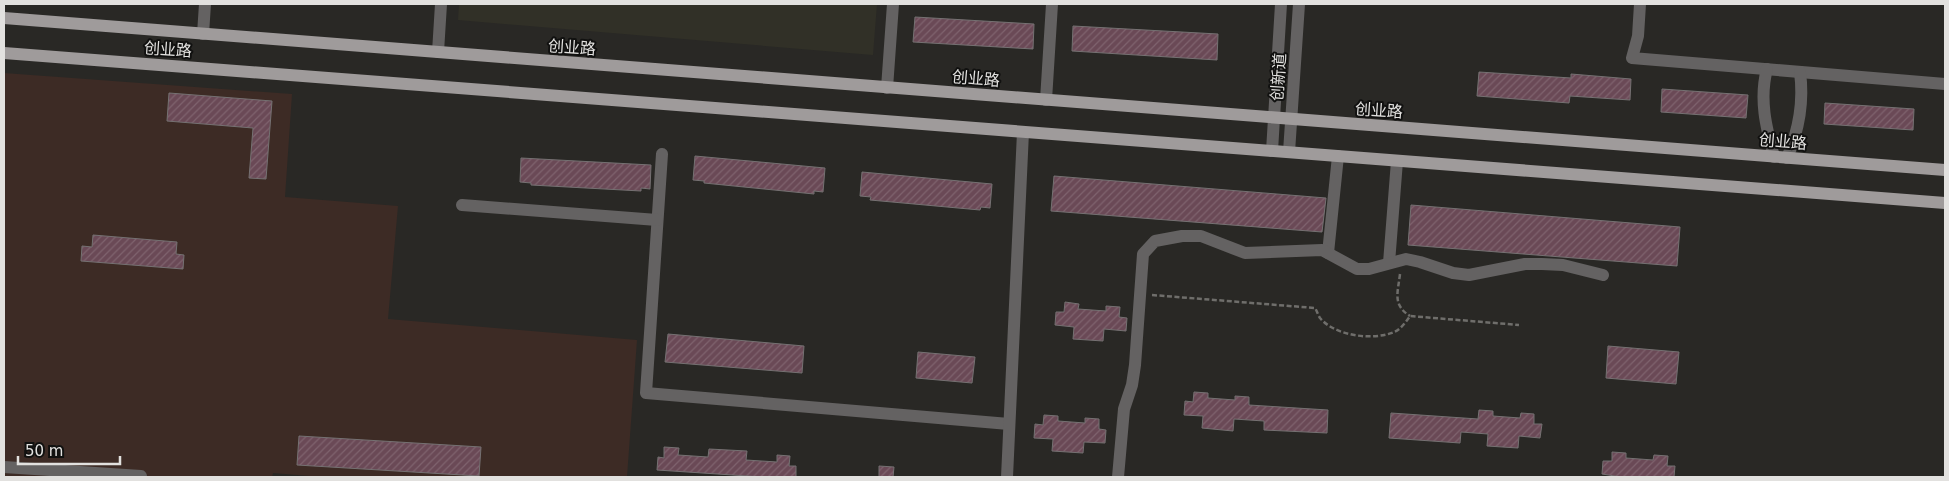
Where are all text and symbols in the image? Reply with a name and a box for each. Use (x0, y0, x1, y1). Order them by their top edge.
street label: 创业路 (547, 36, 597, 59)
street label: 创业路 (143, 38, 193, 61)
street label: 创新道 (1267, 52, 1290, 102)
street label: 创业路 (951, 67, 1001, 90)
street label: 创业路 (1354, 99, 1404, 122)
street label: 创业路 (1758, 130, 1808, 153)
scale bar (18, 434, 120, 466)
text: 50 m (25, 442, 63, 460)

